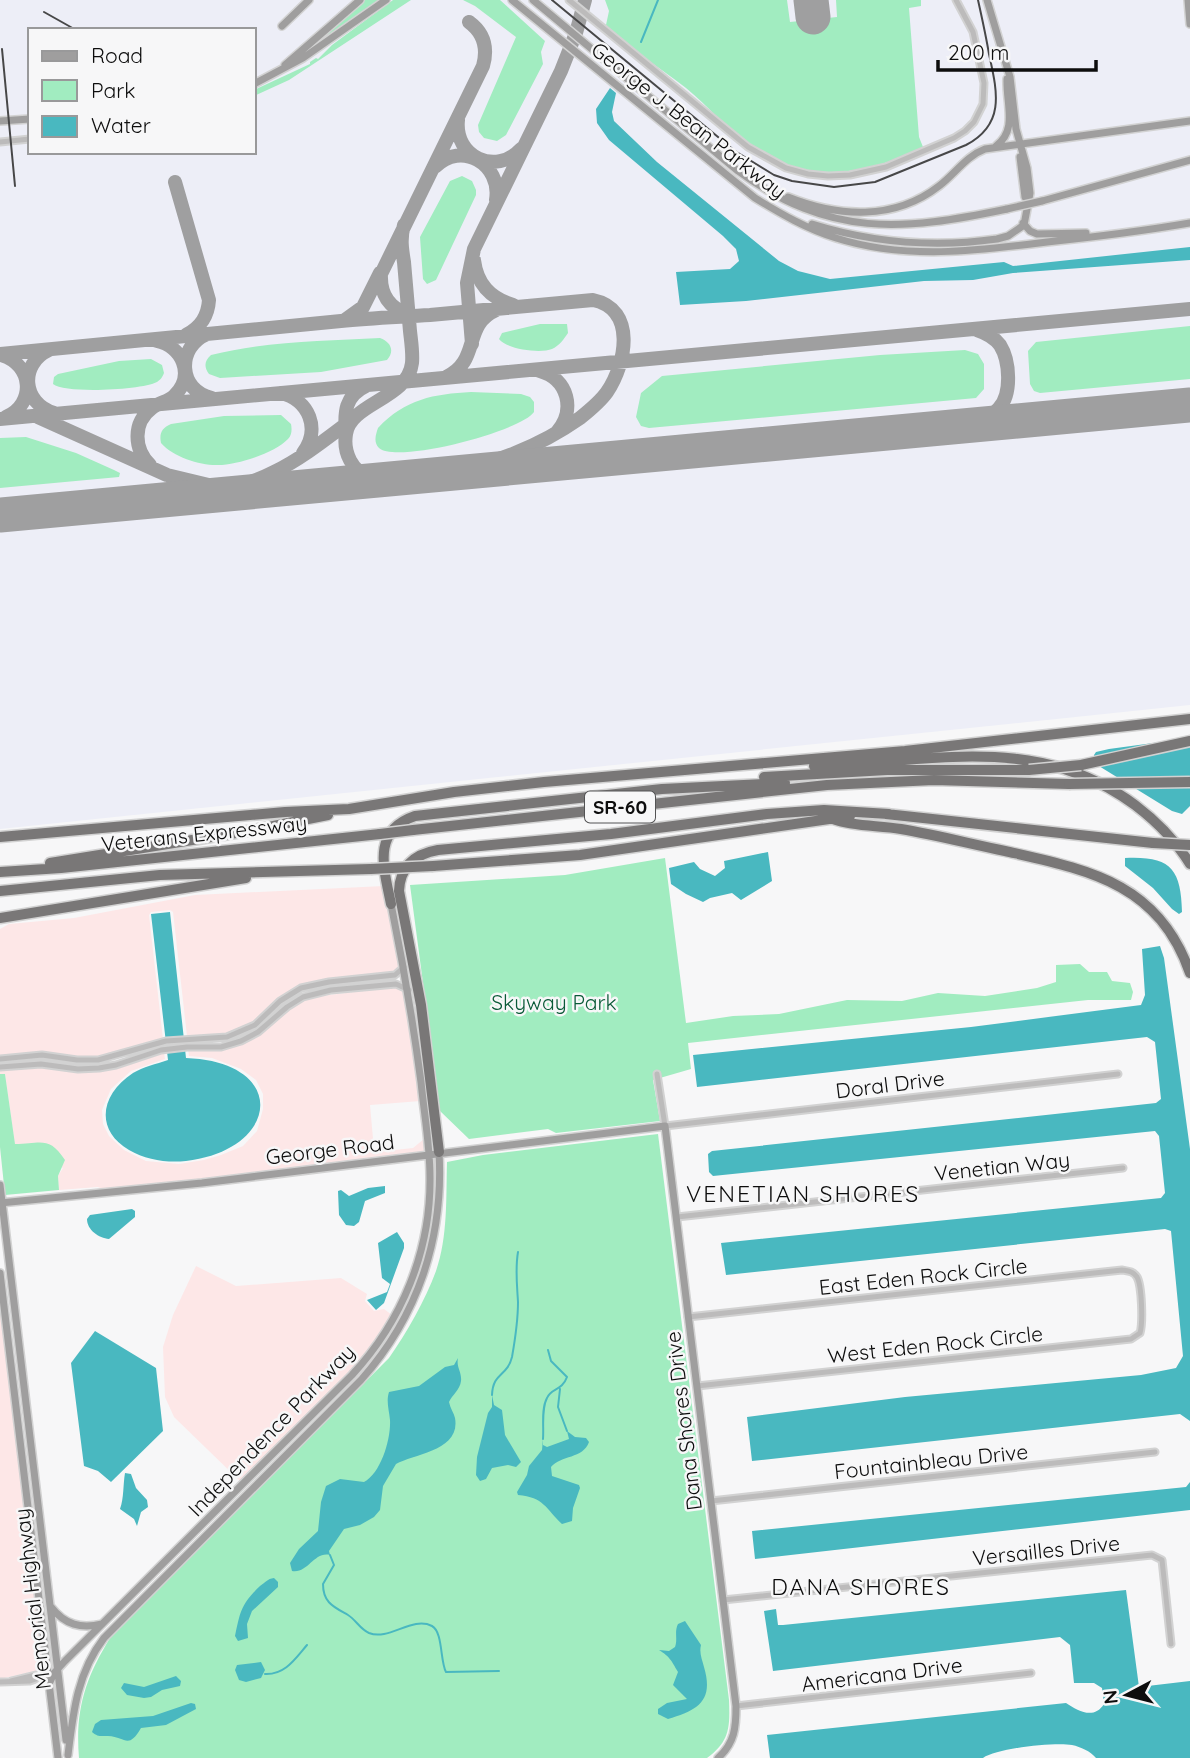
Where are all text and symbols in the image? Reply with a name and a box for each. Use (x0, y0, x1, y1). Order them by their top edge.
legend (28, 28, 256, 154)
scale bar (938, 28, 1096, 72)
street label: George J. Bean Parkway (586, 36, 792, 204)
text: 200 m (948, 39, 1010, 65)
text: Road (91, 42, 143, 68)
text: Park (91, 77, 135, 103)
text: Water (91, 112, 151, 138)
road number: SR-60 (585, 792, 655, 822)
street label: Veterans Expressway (100, 809, 308, 857)
park label: Skyway Park (491, 989, 617, 1015)
street label: Doral Drive (834, 1064, 946, 1104)
street label: George Road (264, 1128, 396, 1170)
street label: Venetian Way (933, 1146, 1071, 1186)
district label: VENETIAN SHORES (686, 1179, 920, 1208)
street label: East Eden Rock Circle (818, 1252, 1028, 1300)
street label: West Eden Rock Circle (826, 1320, 1044, 1368)
street label: Dana Shores Drive (659, 1330, 707, 1512)
street label: Independence Parkway (182, 1339, 360, 1521)
street label: Fountainbleau Drive (833, 1438, 1029, 1484)
street label: Memorial Highway (8, 1507, 56, 1691)
street label: Versailles Drive (971, 1529, 1121, 1571)
district label: DANA SHORES (771, 1572, 951, 1601)
street label: Americana Drive (800, 1651, 964, 1697)
north arrow (1092, 1660, 1162, 1730)
text: N (1097, 1689, 1123, 1705)

